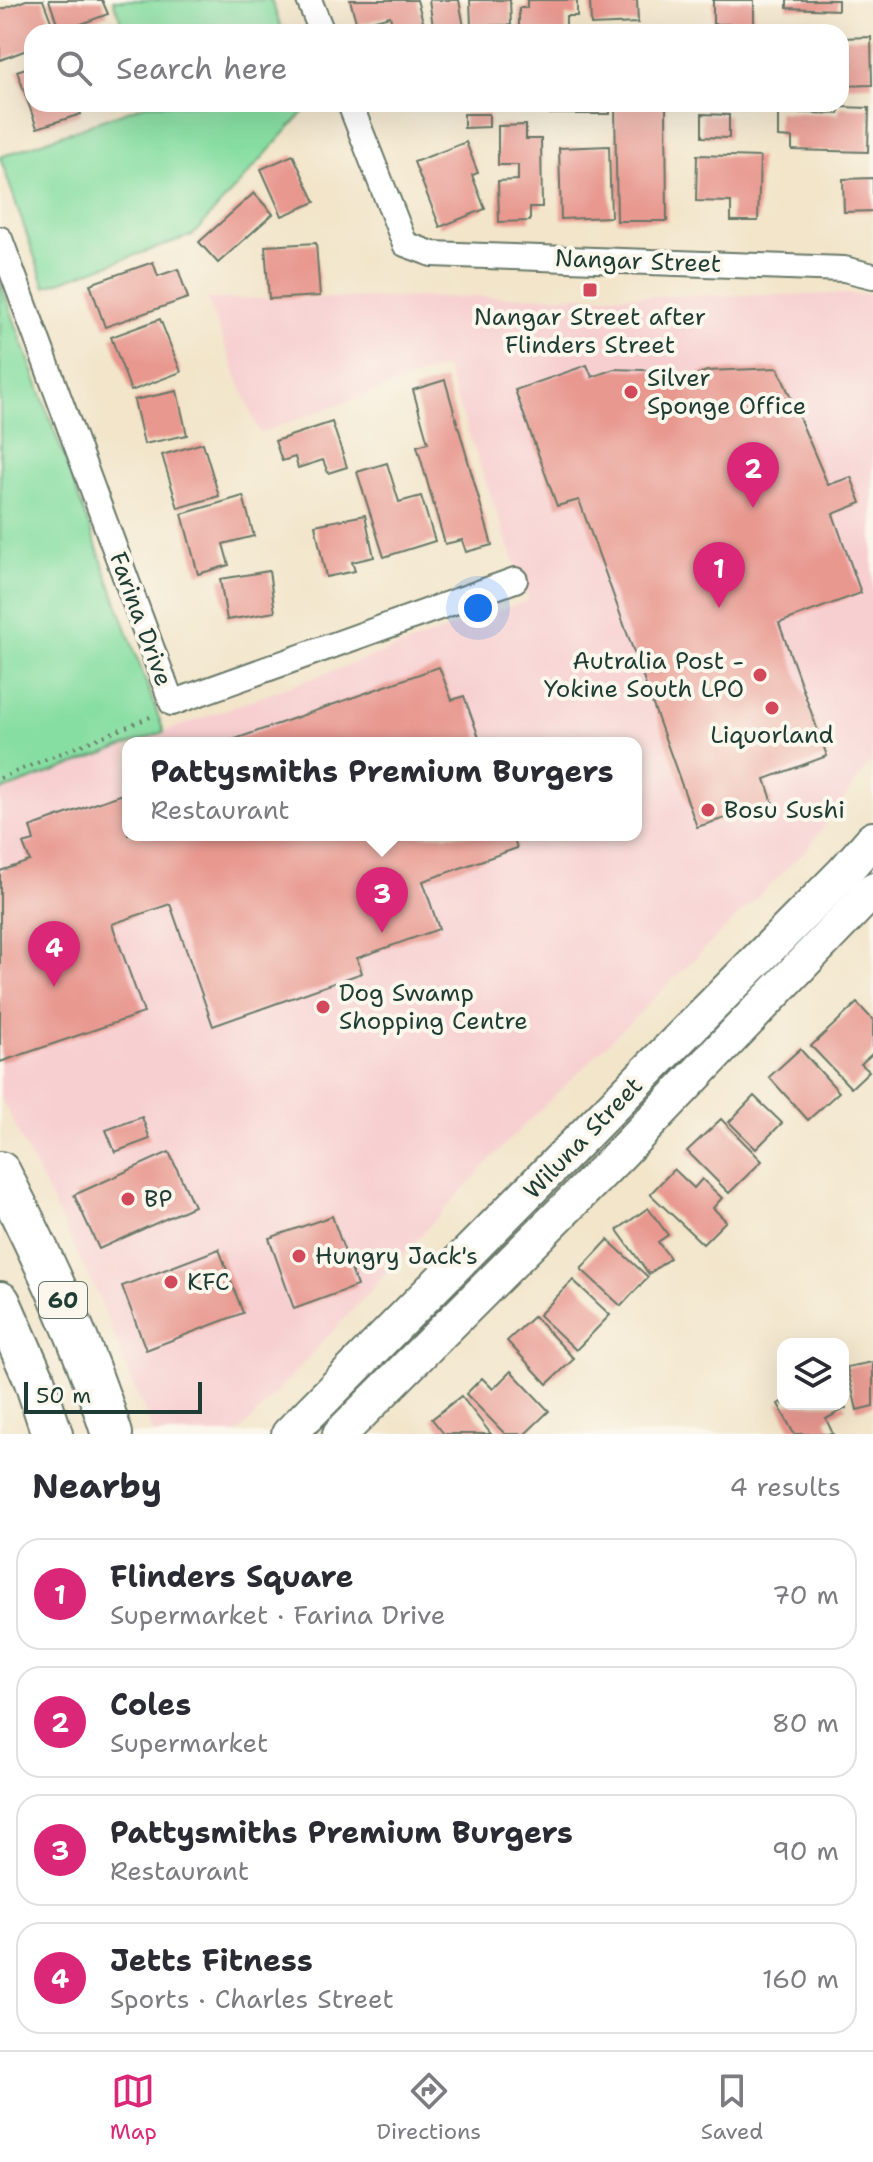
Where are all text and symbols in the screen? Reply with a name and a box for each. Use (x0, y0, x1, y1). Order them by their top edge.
search box (24, 24, 849, 112)
icon: search (52, 46, 96, 90)
text: Search here (116, 48, 287, 89)
street label: Nangar Street (554, 242, 722, 280)
marker: Nangar Street after Flinders Street (581, 281, 599, 299)
place label: Nangar Street after Flinders Street (474, 301, 706, 361)
place label: Silver Sponge Office (647, 362, 806, 422)
marker: Silver Sponge Office (622, 383, 640, 401)
pin: 2 (727, 442, 779, 508)
pin: 1 (693, 542, 745, 608)
street label: Farina Drive (102, 548, 180, 690)
your location (458, 588, 498, 628)
place label: Autralia Post - Yokine South LPO (544, 645, 744, 705)
marker: Autralia Post - Yokine South LPO (751, 666, 769, 684)
marker: Liquorland (763, 699, 781, 717)
place label: Liquorland (710, 719, 834, 751)
popup (122, 737, 642, 841)
text: Pattysmiths Premium Burgers (151, 751, 613, 792)
text: Restaurant (151, 792, 290, 827)
place label: Bosu Sushi (724, 794, 845, 826)
marker: Bosu Sushi (699, 801, 717, 819)
pin: 3 (356, 867, 408, 933)
pin: 4 (28, 921, 80, 987)
place label: Dog Swamp Shopping Centre (339, 977, 528, 1037)
marker: Dog Swamp Shopping Centre (314, 998, 332, 1016)
street label: Wiluna Street (516, 1070, 650, 1206)
place label: BP (144, 1183, 172, 1215)
marker: BP (119, 1190, 137, 1208)
place label: Hungry Jack's (315, 1240, 478, 1272)
marker: Hungry Jack's (290, 1247, 308, 1265)
place label: KFC (187, 1266, 230, 1298)
marker: KFC (162, 1273, 180, 1291)
road number: 60 (39, 1282, 87, 1318)
map controls (777, 1338, 849, 1410)
button: layers (777, 1338, 849, 1410)
scale bar (24, 1378, 202, 1414)
text: 50 m (36, 1381, 91, 1410)
text: Nearby (32, 1463, 162, 1509)
text: 4 results (729, 1469, 841, 1504)
text: Flinders Square (110, 1556, 354, 1597)
text: 1 (54, 1577, 66, 1612)
text: 70 m (772, 1577, 839, 1612)
text: Supermarket · Farina Drive (110, 1597, 446, 1632)
text: Coles (110, 1684, 191, 1725)
text: 2 (51, 1705, 69, 1740)
text: 80 m (772, 1705, 839, 1740)
text: Supermarket (110, 1725, 268, 1760)
text: Pattysmiths Premium Burgers (110, 1812, 573, 1853)
text: 3 (51, 1833, 69, 1868)
text: 90 m (772, 1833, 839, 1868)
text: Restaurant (110, 1853, 249, 1888)
text: Jetts Fitness (110, 1940, 313, 1981)
text: 4 (51, 1961, 69, 1996)
text: 160 m (762, 1961, 839, 1996)
text: Sports · Charles Street (110, 1981, 394, 2016)
tab: Map (110, 2069, 157, 2146)
tab: Directions (376, 2069, 481, 2146)
tab: Saved (701, 2069, 763, 2146)

